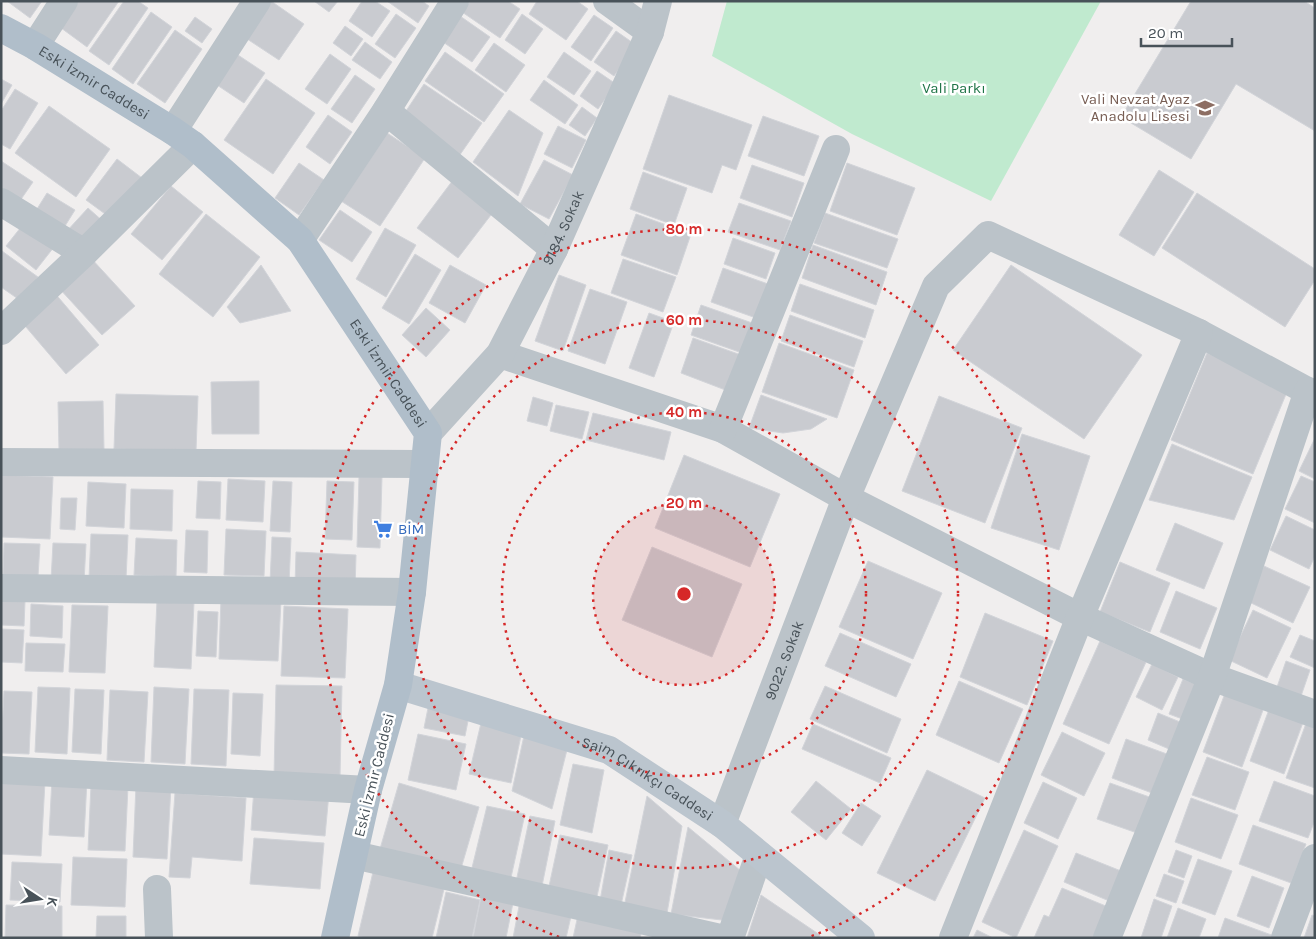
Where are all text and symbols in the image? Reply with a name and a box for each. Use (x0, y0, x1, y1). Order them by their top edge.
scale bar (1141, 15, 1232, 47)
text: 20 m (1148, 24, 1183, 42)
street label: Eski İzmir Caddesi (35, 41, 153, 123)
park label: Vali Parkı (922, 79, 986, 97)
place label: Vali Nevzat Ayaz Anadolu Lisesi (1081, 90, 1190, 125)
school or university icon: Vali Nevzat Ayaz Anadolu Lisesi (1194, 97, 1216, 119)
street label: 9184. Sokak (538, 188, 588, 268)
text: 80 m (665, 220, 703, 238)
text: 60 m (666, 311, 702, 329)
street label: Eski İzmir Caddesi (346, 315, 431, 431)
text: 40 m (666, 403, 702, 421)
text: 20 m (666, 494, 702, 512)
supermarket icon: BİM (372, 518, 394, 540)
place label: BİM (398, 520, 424, 538)
centre of rings (675, 585, 693, 603)
street label: 9022. Sokak (761, 618, 808, 703)
street label: Eski İzmir Caddesi (350, 711, 398, 839)
street label: Saim Çıkrıkçı Caddesi (579, 733, 717, 825)
north arrow (15, 874, 65, 924)
text: K (43, 895, 61, 909)

